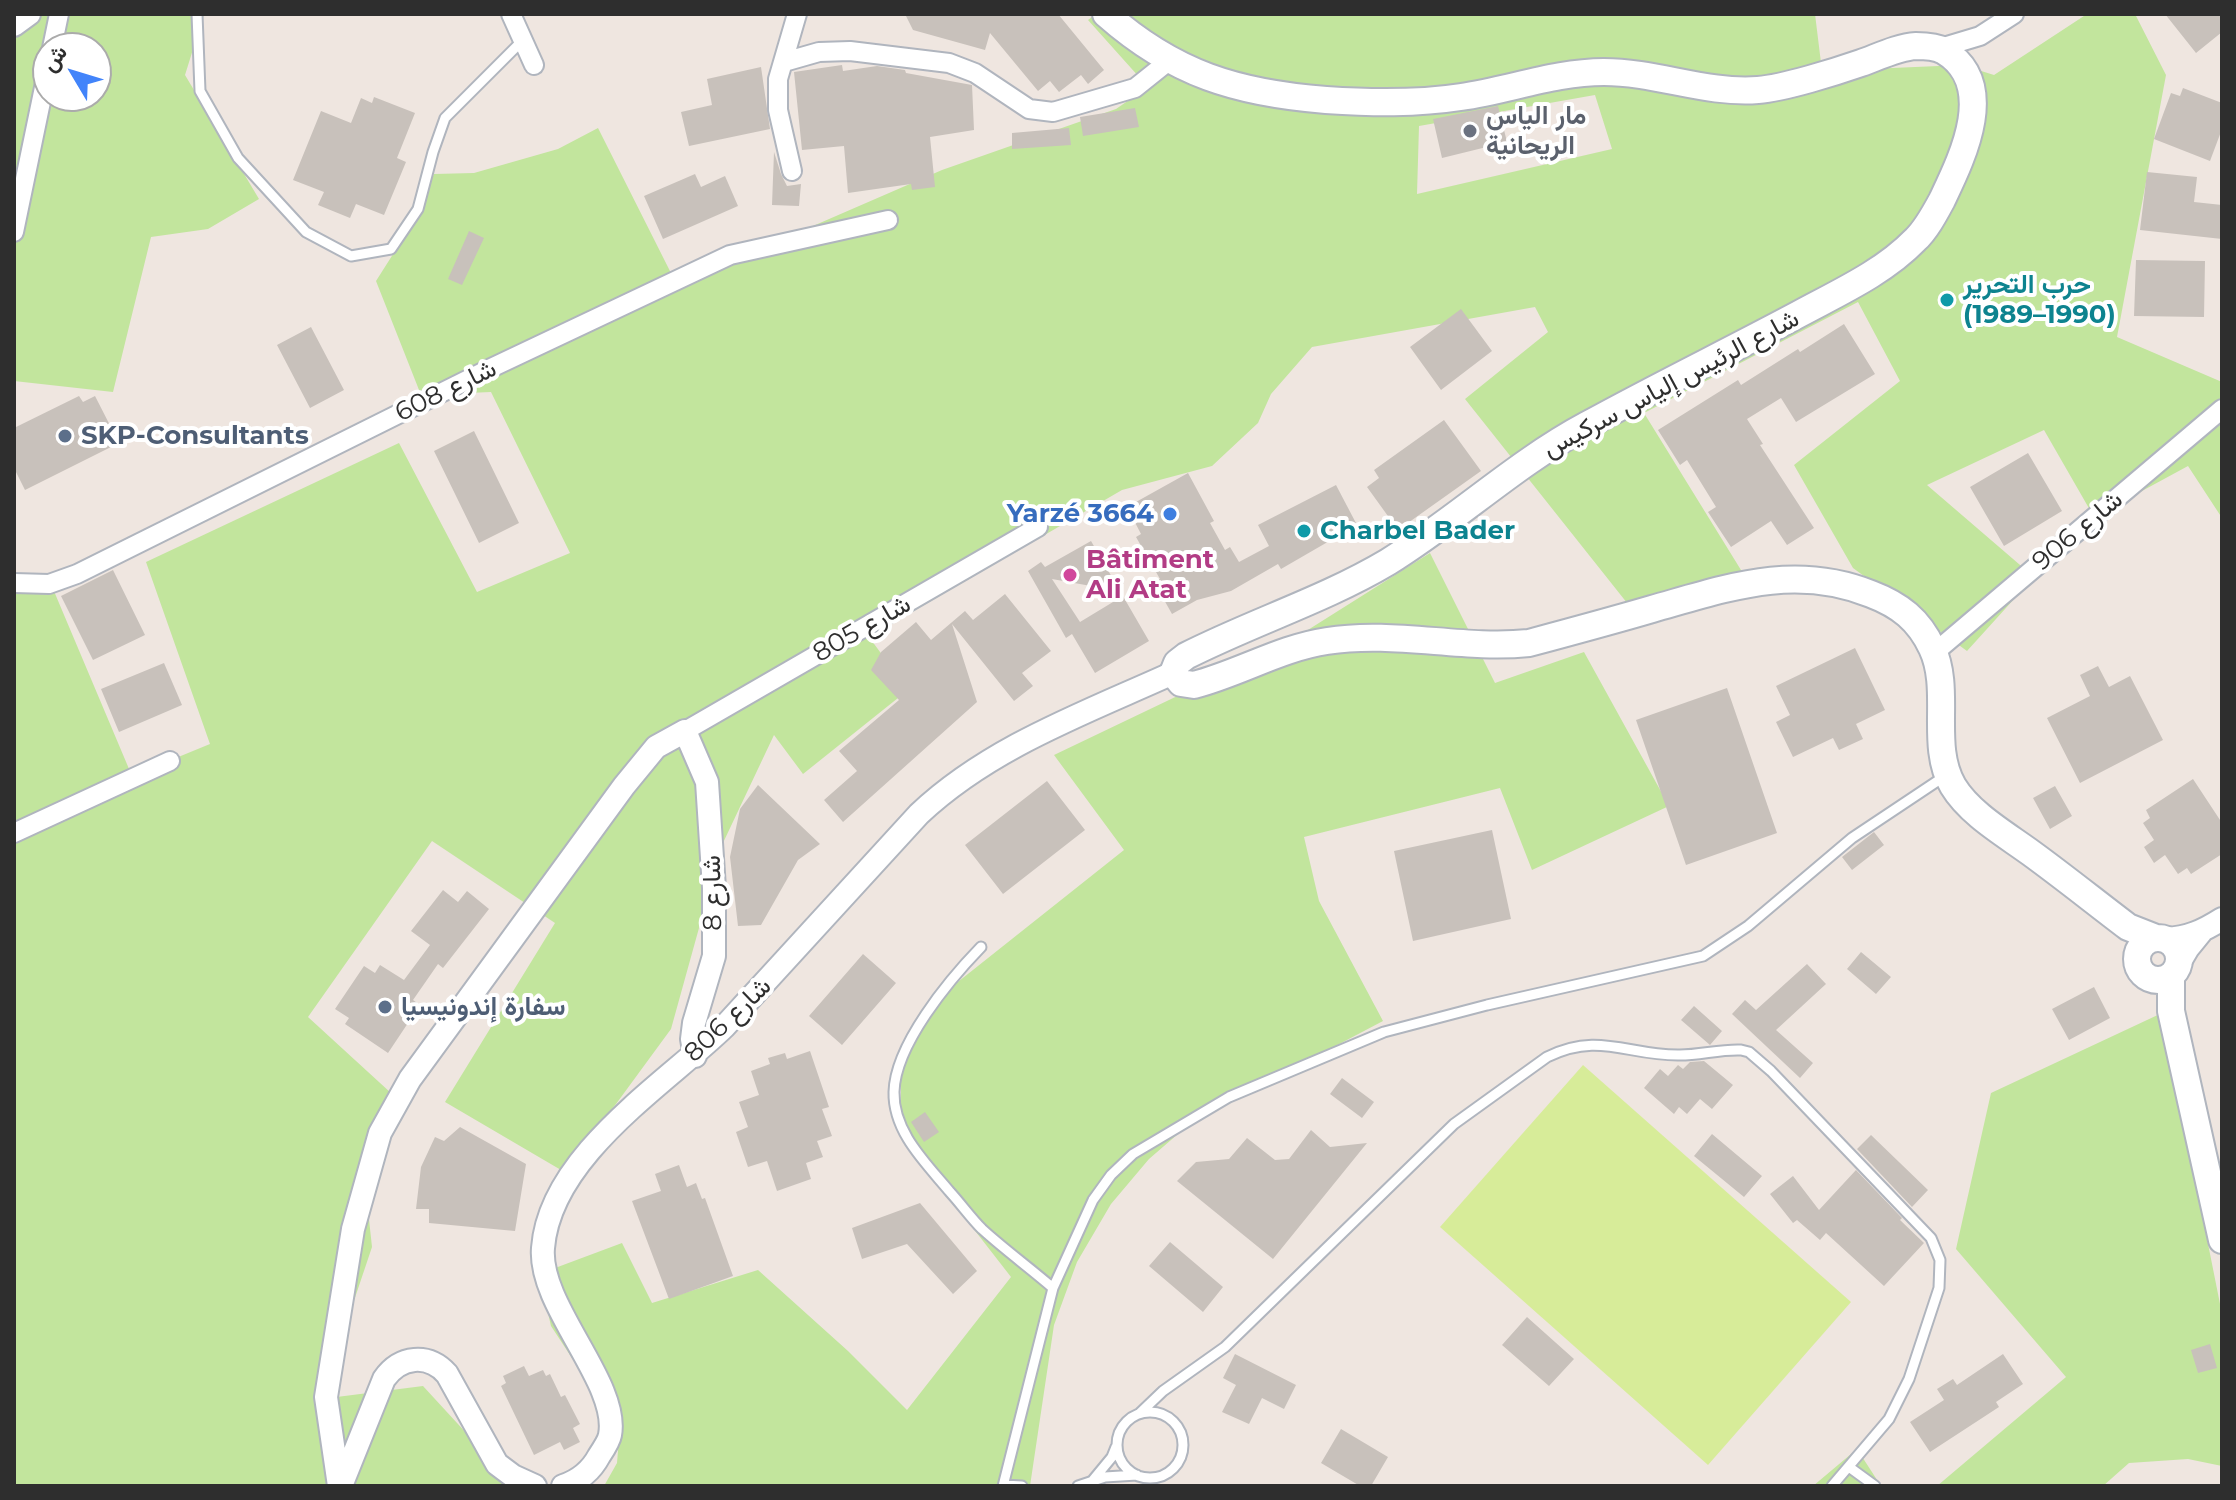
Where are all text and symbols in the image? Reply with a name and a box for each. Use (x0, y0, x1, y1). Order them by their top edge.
north arrow (32, 32, 112, 112)
text: ش (35, 39, 73, 77)
place label: مار الياس الريحانية (1486, 100, 1586, 162)
marker: مار الياس الريحانية (1461, 122, 1479, 140)
place label: حرب التحرير (1989–1990) (1963, 269, 2116, 330)
marker: حرب التحرير (1989–1990) (1938, 291, 1956, 309)
street label: شارع الرئيس إلياس سركيس (1537, 303, 1805, 465)
street label: شارع 608 (390, 353, 502, 429)
place label: SKP-Consultants (81, 420, 309, 452)
marker: SKP-Consultants (56, 427, 74, 445)
street label: شارع 906 (2027, 484, 2129, 578)
place label: Yarzé 3664 (1007, 498, 1154, 530)
marker: Yarzé 3664 (1161, 505, 1179, 523)
place label: Charbel Bader (1320, 515, 1515, 547)
marker: Charbel Bader (1295, 522, 1313, 540)
place label: Bâtiment Ali Atat (1086, 544, 1214, 606)
marker: Bâtiment Ali Atat (1061, 566, 1079, 584)
street label: شارع 805 (808, 589, 916, 669)
street label: شارع 8 (697, 855, 729, 931)
street label: شارع 806 (678, 971, 778, 1069)
place label: سفارة إندونيسيا (401, 991, 565, 1023)
marker: سفارة إندونيسيا (376, 998, 394, 1016)

